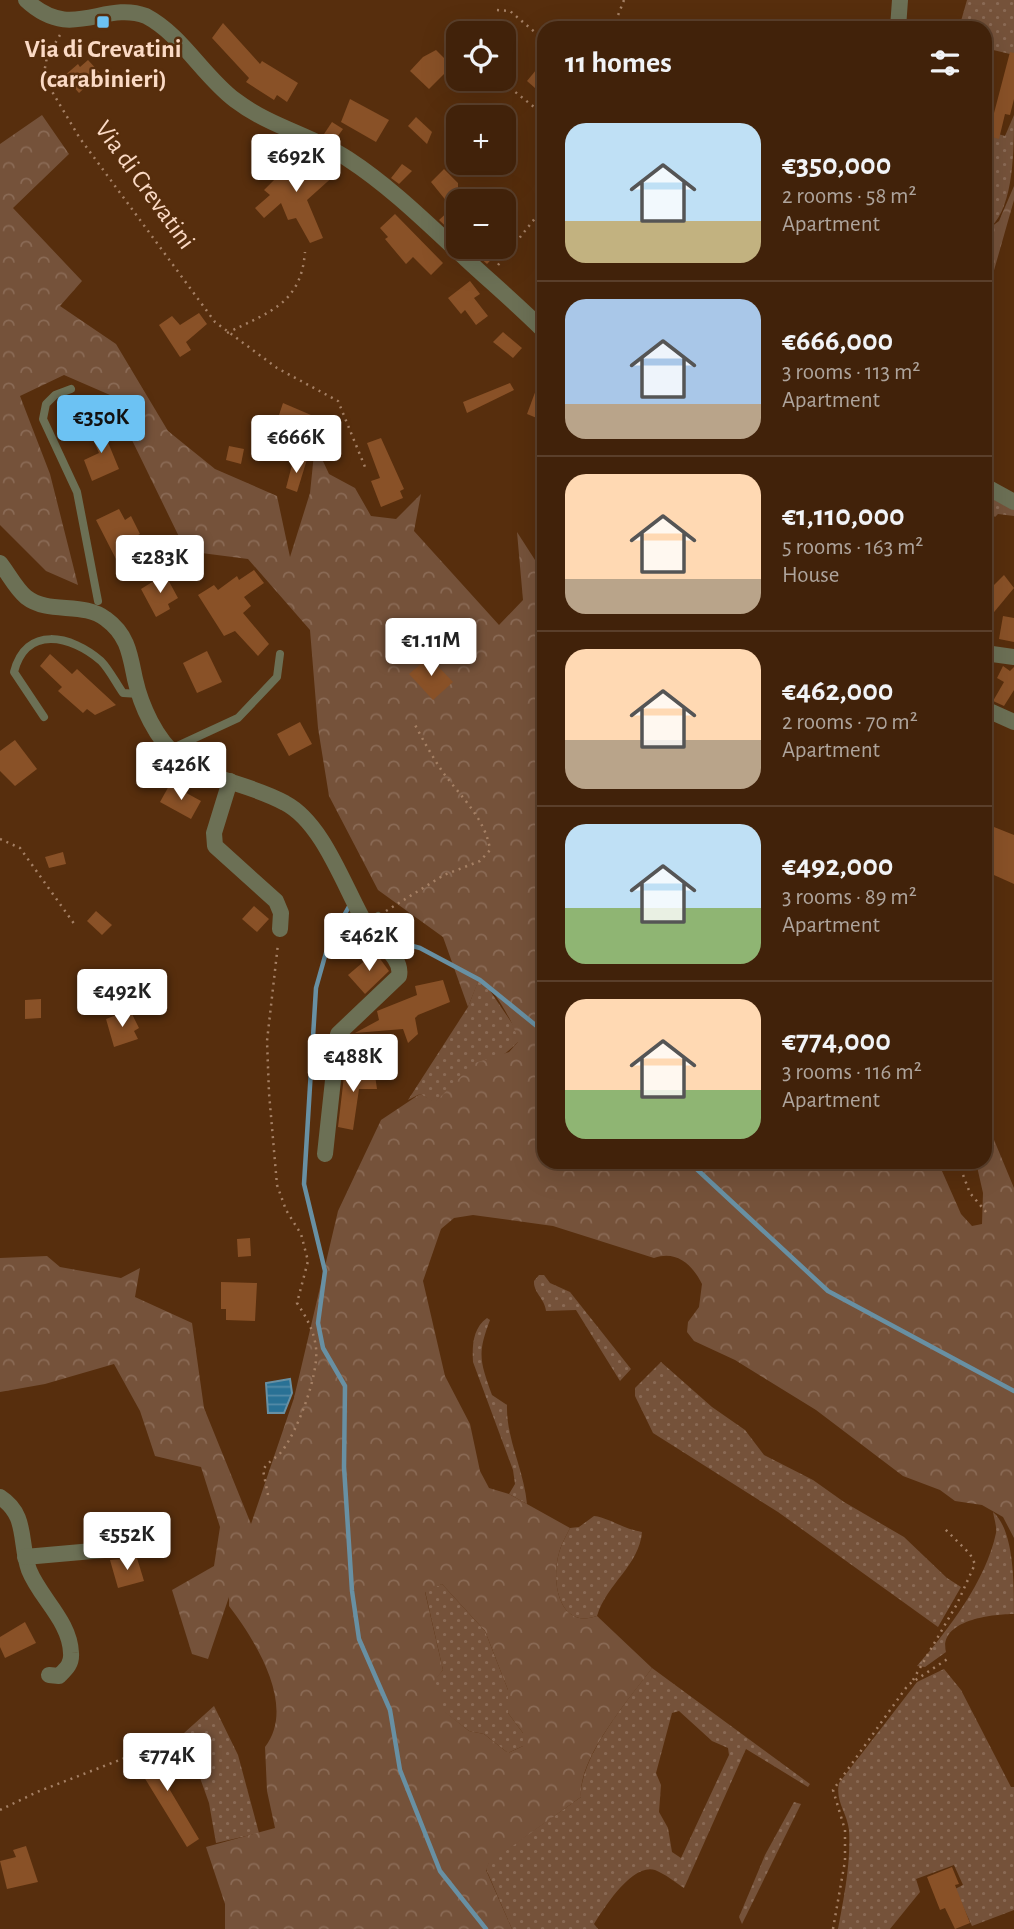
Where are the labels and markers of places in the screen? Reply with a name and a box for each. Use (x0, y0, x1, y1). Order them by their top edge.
marker: Via di Crevatini (carabinieri) (95, 14, 111, 30)
place label: Via di Crevatini (carabinieri) (24, 36, 182, 92)
pin: €692K (247, 134, 345, 194)
pin: €350K (52, 396, 150, 455)
pin: €666K (247, 416, 345, 475)
pin: €283K (111, 536, 209, 595)
pin: €1.11M (374, 618, 488, 678)
pin: €426K (132, 742, 230, 802)
pin: €462K (320, 914, 418, 973)
pin: €492K (73, 970, 171, 1029)
pin: €488K (304, 1034, 402, 1094)
pin: €552K (78, 1512, 176, 1572)
pin: €774K (118, 1734, 216, 1793)

